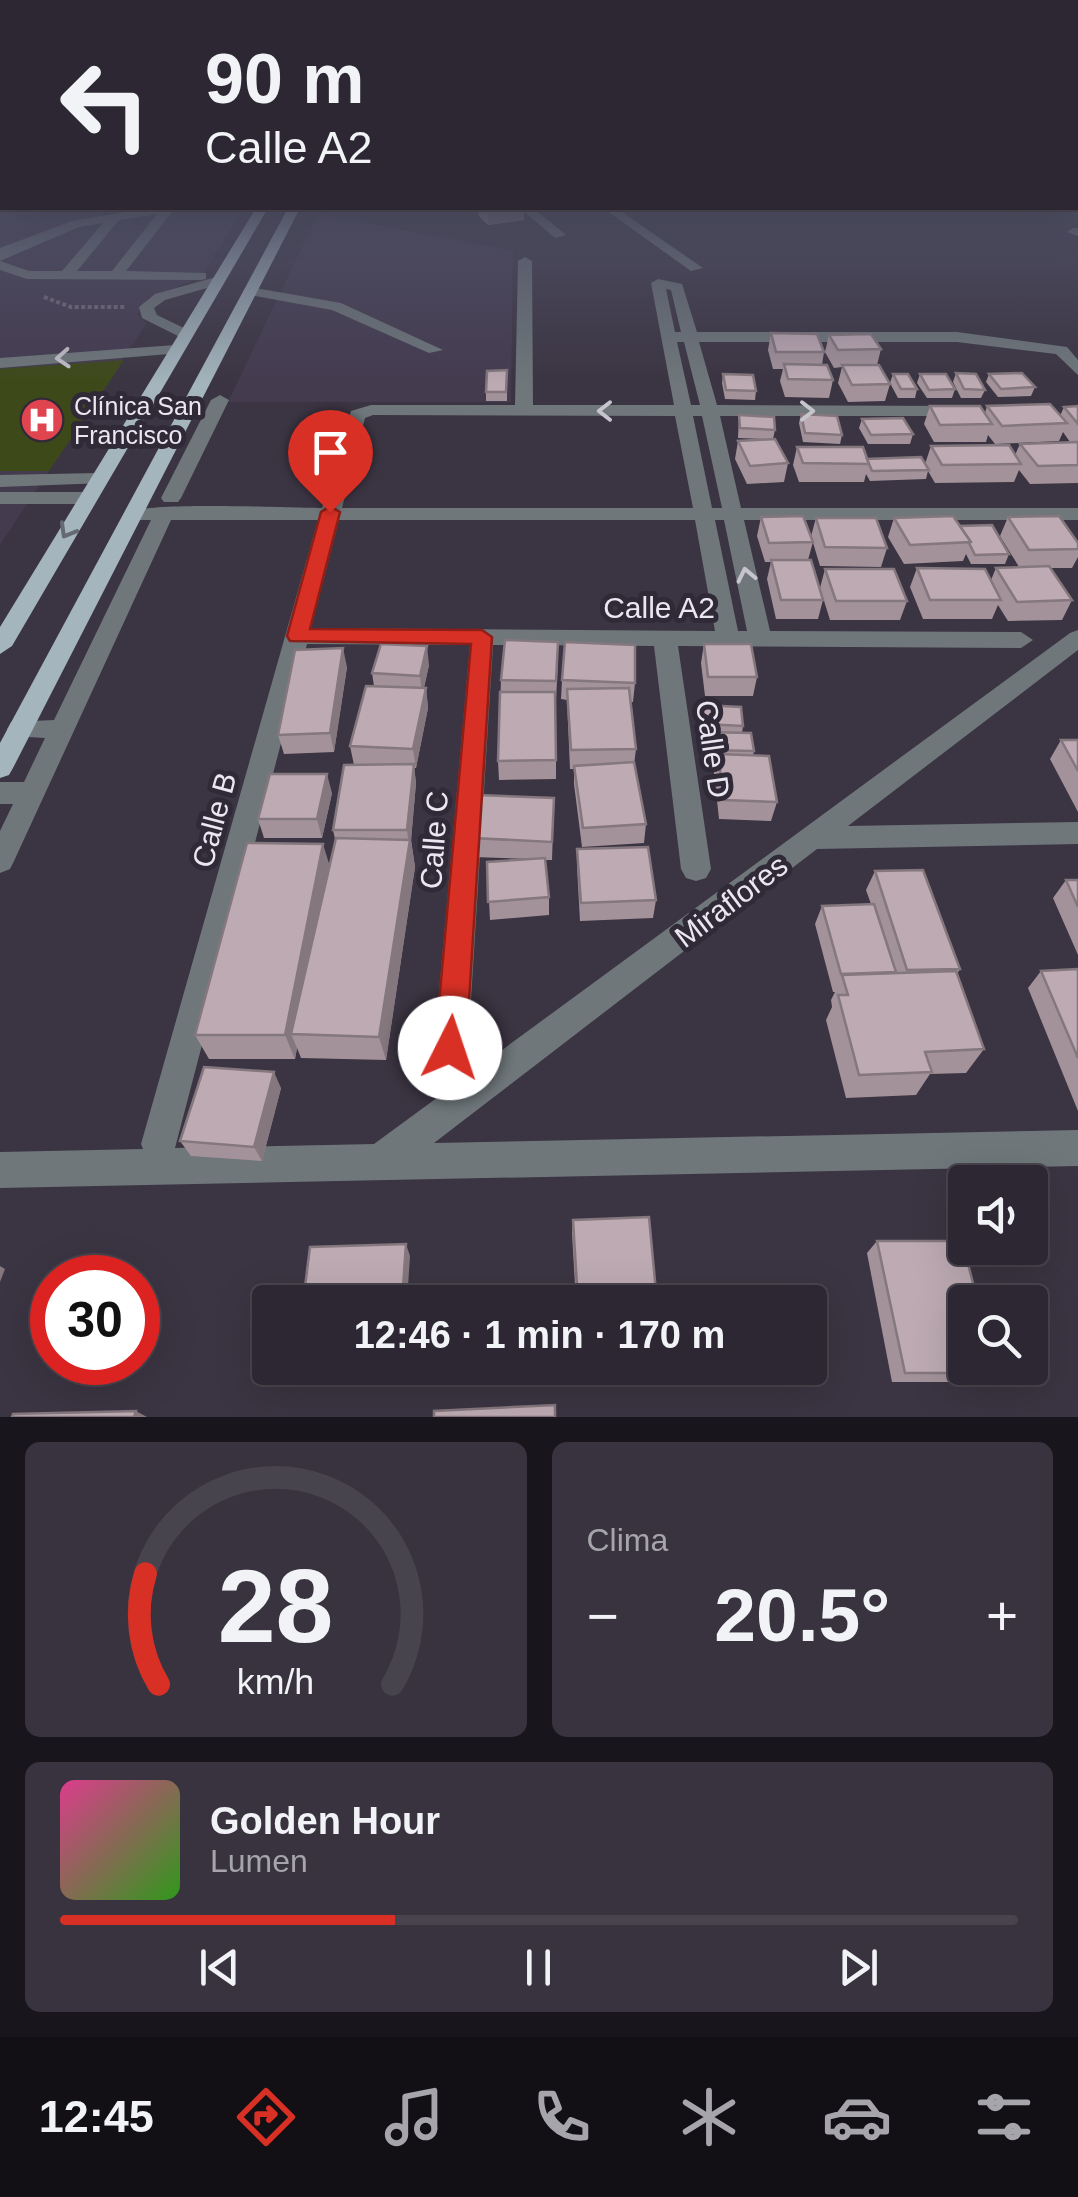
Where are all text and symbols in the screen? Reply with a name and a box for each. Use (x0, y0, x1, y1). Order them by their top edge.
icon: left (40, 40, 170, 170)
text: 90 m (205, 40, 365, 118)
text: Calle A2 (205, 122, 373, 173)
one-way arrow (55, 347, 71, 368)
place label: Clínica San Francisco (74, 392, 202, 449)
hospital icon: Clínica San Francisco (19, 397, 65, 443)
one-way arrow (596, 400, 612, 422)
one-way arrow (800, 400, 816, 422)
pin (288, 410, 373, 513)
icon: arrive (303, 425, 358, 480)
one-way arrow (60, 520, 80, 538)
one-way arrow (737, 567, 758, 584)
street label: Calle A2 (603, 591, 715, 624)
street label: Calle D (690, 698, 736, 800)
street label: Calle B (186, 769, 242, 871)
street label: Calle C (414, 790, 454, 890)
street label: Miraflores (668, 848, 794, 954)
position arrow (398, 996, 502, 1100)
map controls (948, 1165, 1048, 1385)
button: sound (948, 1165, 1048, 1265)
speed limit sign: 30 (30, 1255, 160, 1385)
button: search (948, 1285, 1048, 1385)
text: 12:46 · 1 min · 170 m (354, 1314, 725, 1356)
text: Clima (587, 1522, 668, 1558)
text: 28 (218, 1548, 334, 1664)
text: 20.5° (714, 1573, 890, 1657)
text: − (587, 1585, 619, 1647)
text: + (986, 1585, 1018, 1647)
text: km/h (237, 1662, 314, 1702)
text: Golden Hour (210, 1800, 440, 1842)
text: Lumen (210, 1843, 308, 1879)
icon: previous (192, 1940, 247, 1995)
icon: pause (511, 1940, 566, 1995)
icon: next (831, 1940, 886, 1995)
icon: directions (231, 2082, 301, 2152)
icon: music (379, 2082, 449, 2152)
icon: phone (527, 2082, 597, 2152)
icon: climate (674, 2082, 744, 2152)
icon: car (822, 2082, 892, 2152)
icon: filters (969, 2082, 1039, 2152)
text: 12:45 (39, 2091, 154, 2142)

